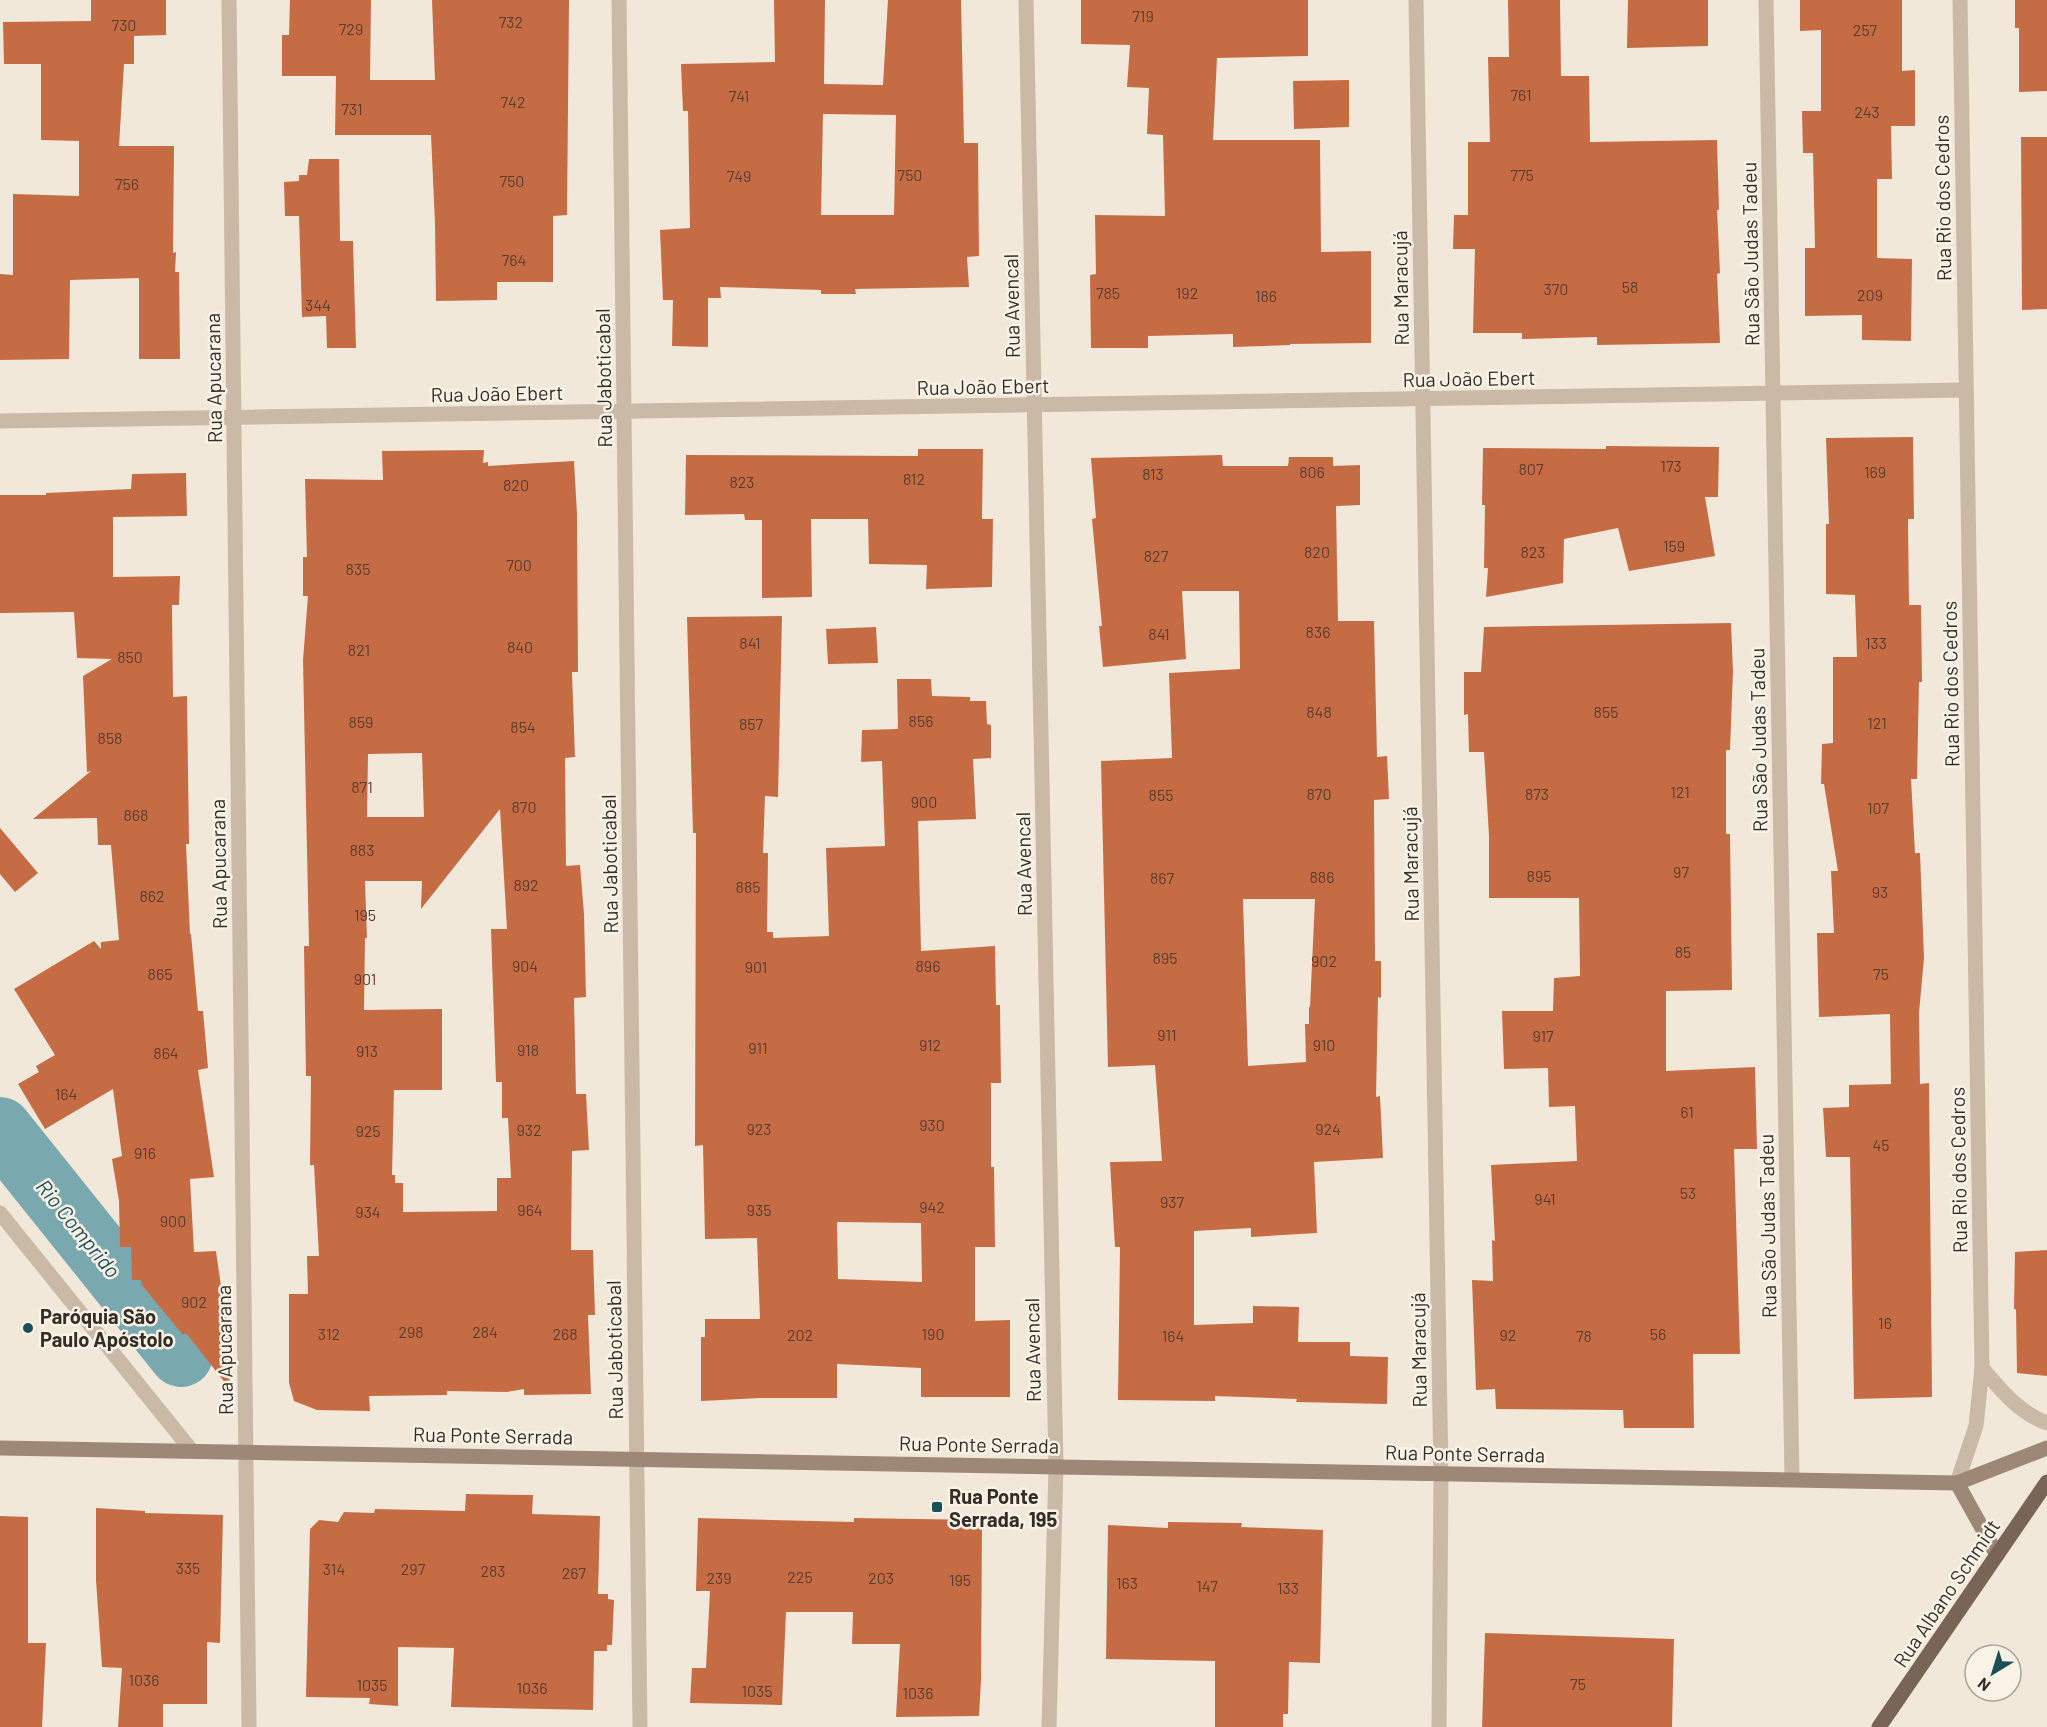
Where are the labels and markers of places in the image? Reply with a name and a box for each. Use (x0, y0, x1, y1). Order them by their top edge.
place label: Paróquia São Paulo Apóstolo (40, 1304, 174, 1351)
marker: Paróquia São Paulo Apóstolo (21, 1321, 35, 1335)
place label: Rua Ponte Serrada, 195 (949, 1484, 1057, 1531)
marker: Rua Ponte Serrada, 195 (930, 1500, 944, 1514)

